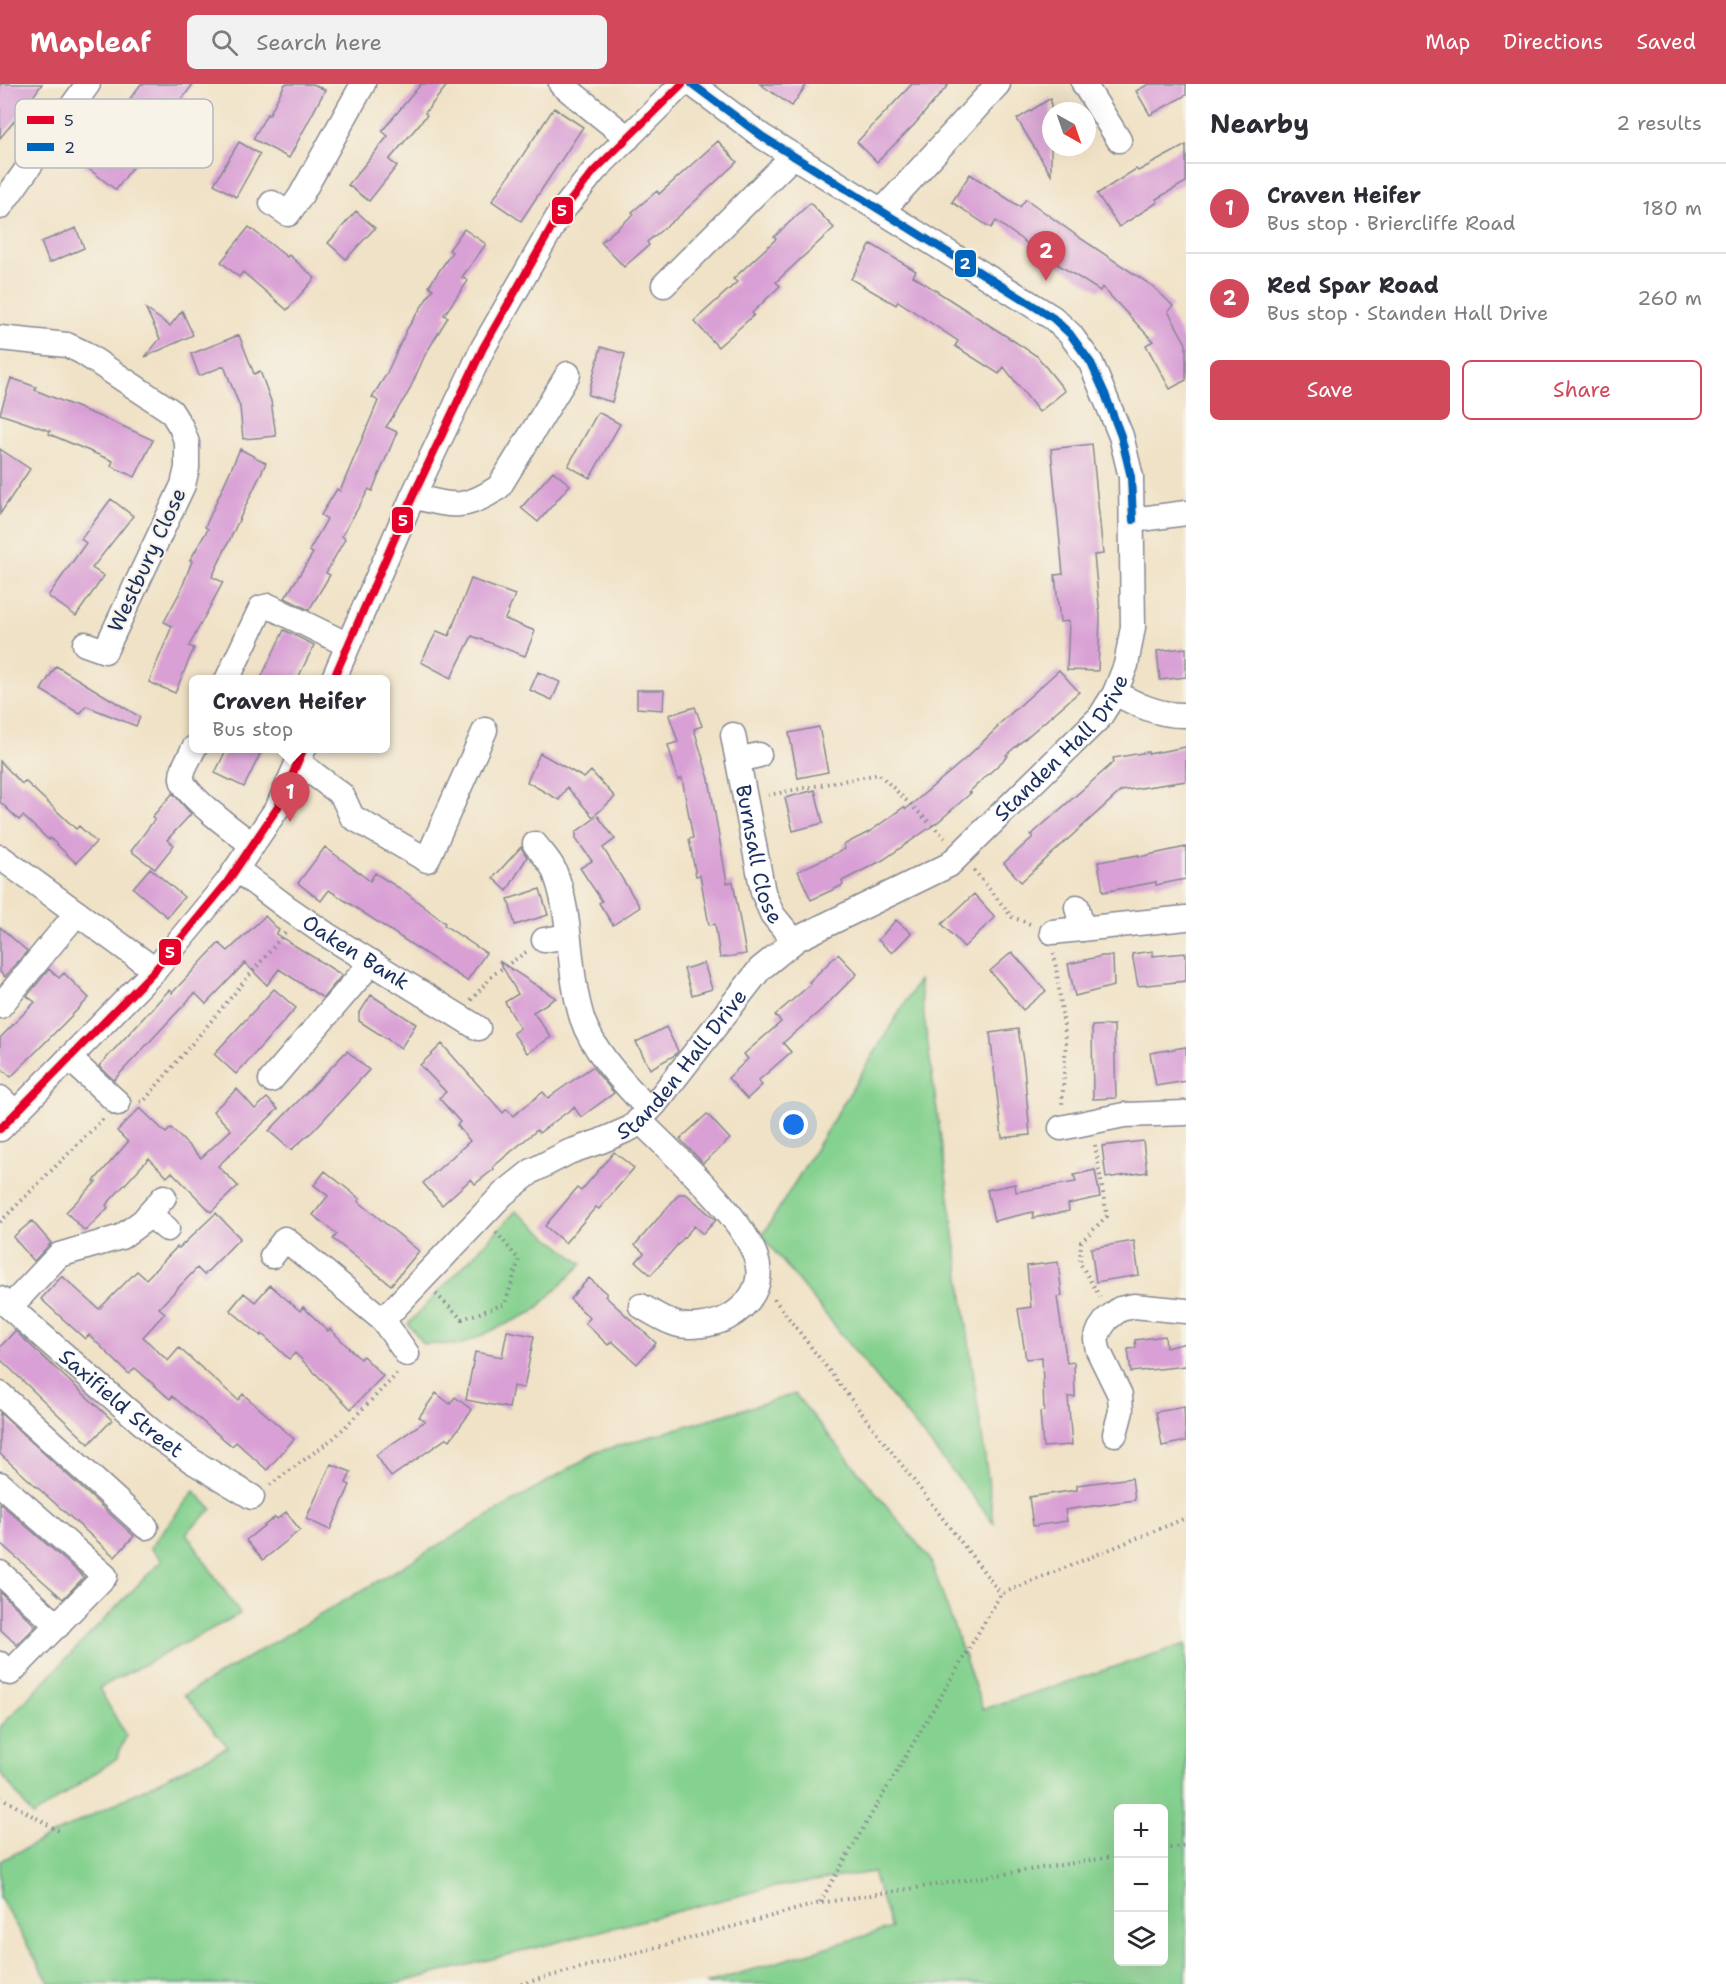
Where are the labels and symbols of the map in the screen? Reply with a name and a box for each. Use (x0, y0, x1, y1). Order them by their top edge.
legend (15, 99, 213, 168)
north arrow (1042, 102, 1096, 156)
text: 5 (64, 110, 74, 131)
text: 2 (64, 137, 75, 158)
line badge: 5 (551, 196, 574, 225)
text: 5 (557, 200, 567, 221)
pin: 2 (1026, 232, 1066, 281)
line badge: 2 (954, 249, 977, 278)
text: 2 (959, 253, 971, 274)
street label: Westbury Close (101, 483, 193, 637)
line badge: 5 (391, 506, 414, 534)
text: 5 (398, 510, 408, 531)
street label: Standen Hall Drive (988, 671, 1135, 827)
pin: 1 (270, 772, 310, 822)
street label: Burnsall Close (729, 782, 789, 930)
street label: Oaken Bank (297, 908, 415, 996)
line badge: 5 (158, 938, 182, 966)
text: 5 (165, 942, 175, 963)
street label: Standen Hall Drive (612, 983, 753, 1147)
your location (779, 1110, 808, 1139)
street label: Saxifield Street (53, 1343, 189, 1464)

